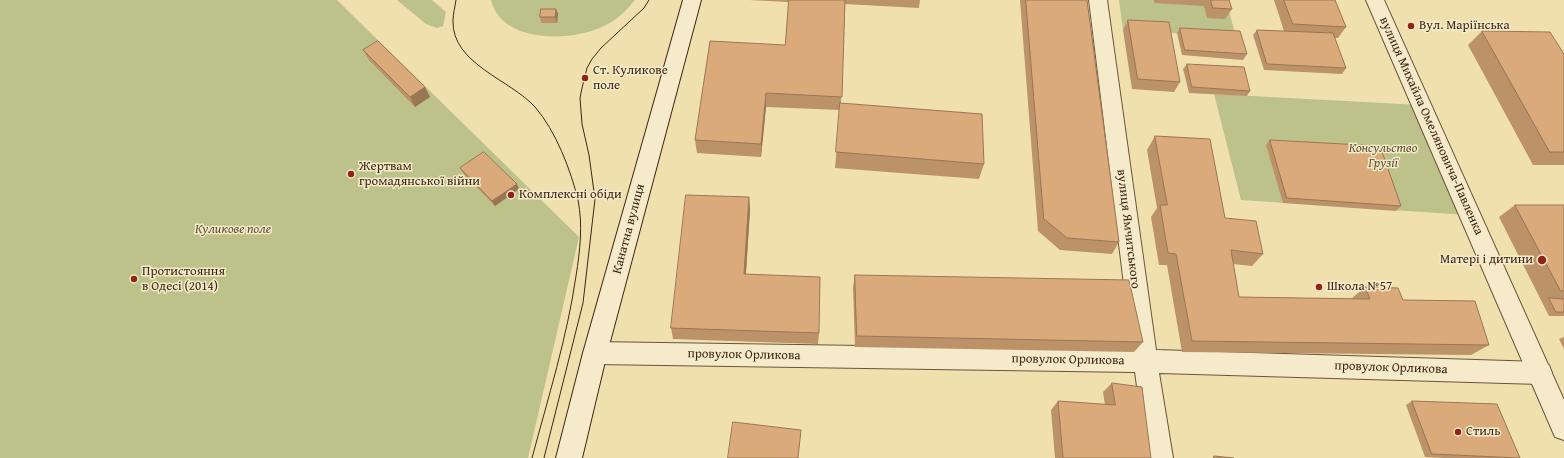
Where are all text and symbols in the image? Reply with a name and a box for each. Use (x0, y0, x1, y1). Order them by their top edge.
street label: вулиця Михайла Омеляновича-Павленка (1376, 15, 1486, 237)
place label: Вул. Маріїнська (1419, 18, 1510, 34)
marker: Вул. Маріїнська (1406, 21, 1416, 31)
place label: Ст. Куликове поле (593, 63, 668, 94)
marker: Ст. Куликове поле (580, 73, 590, 83)
park label: Консульство Грузії (1349, 141, 1417, 172)
place label: Жертвам громадянської війни (359, 159, 480, 190)
street label: вулиця Ямчитського (1113, 168, 1143, 290)
marker: Жертвам громадянської війни (346, 169, 356, 179)
street label: Канатна вулиця (609, 182, 649, 276)
place label: Комплексні обіди (519, 187, 622, 203)
marker: Комплексні обіди (506, 190, 516, 200)
park label: Куликове поле (195, 222, 271, 238)
place label: Матері і дитини (1440, 252, 1533, 268)
marker: Матері і дитини (1536, 254, 1548, 266)
place label: Протистояння в Одесі (2014) (142, 264, 225, 295)
marker: Протистояння в Одесі (2014) (129, 274, 139, 284)
place label: Школа №57 (1327, 279, 1392, 295)
marker: Школа №57 (1314, 282, 1324, 292)
street label: провулок Орликова (687, 346, 801, 364)
street label: провулок Орликова (1011, 351, 1125, 369)
street label: провулок Орликова (1334, 358, 1448, 378)
place label: Стиль (1466, 424, 1500, 440)
marker: Стиль (1453, 427, 1463, 437)

